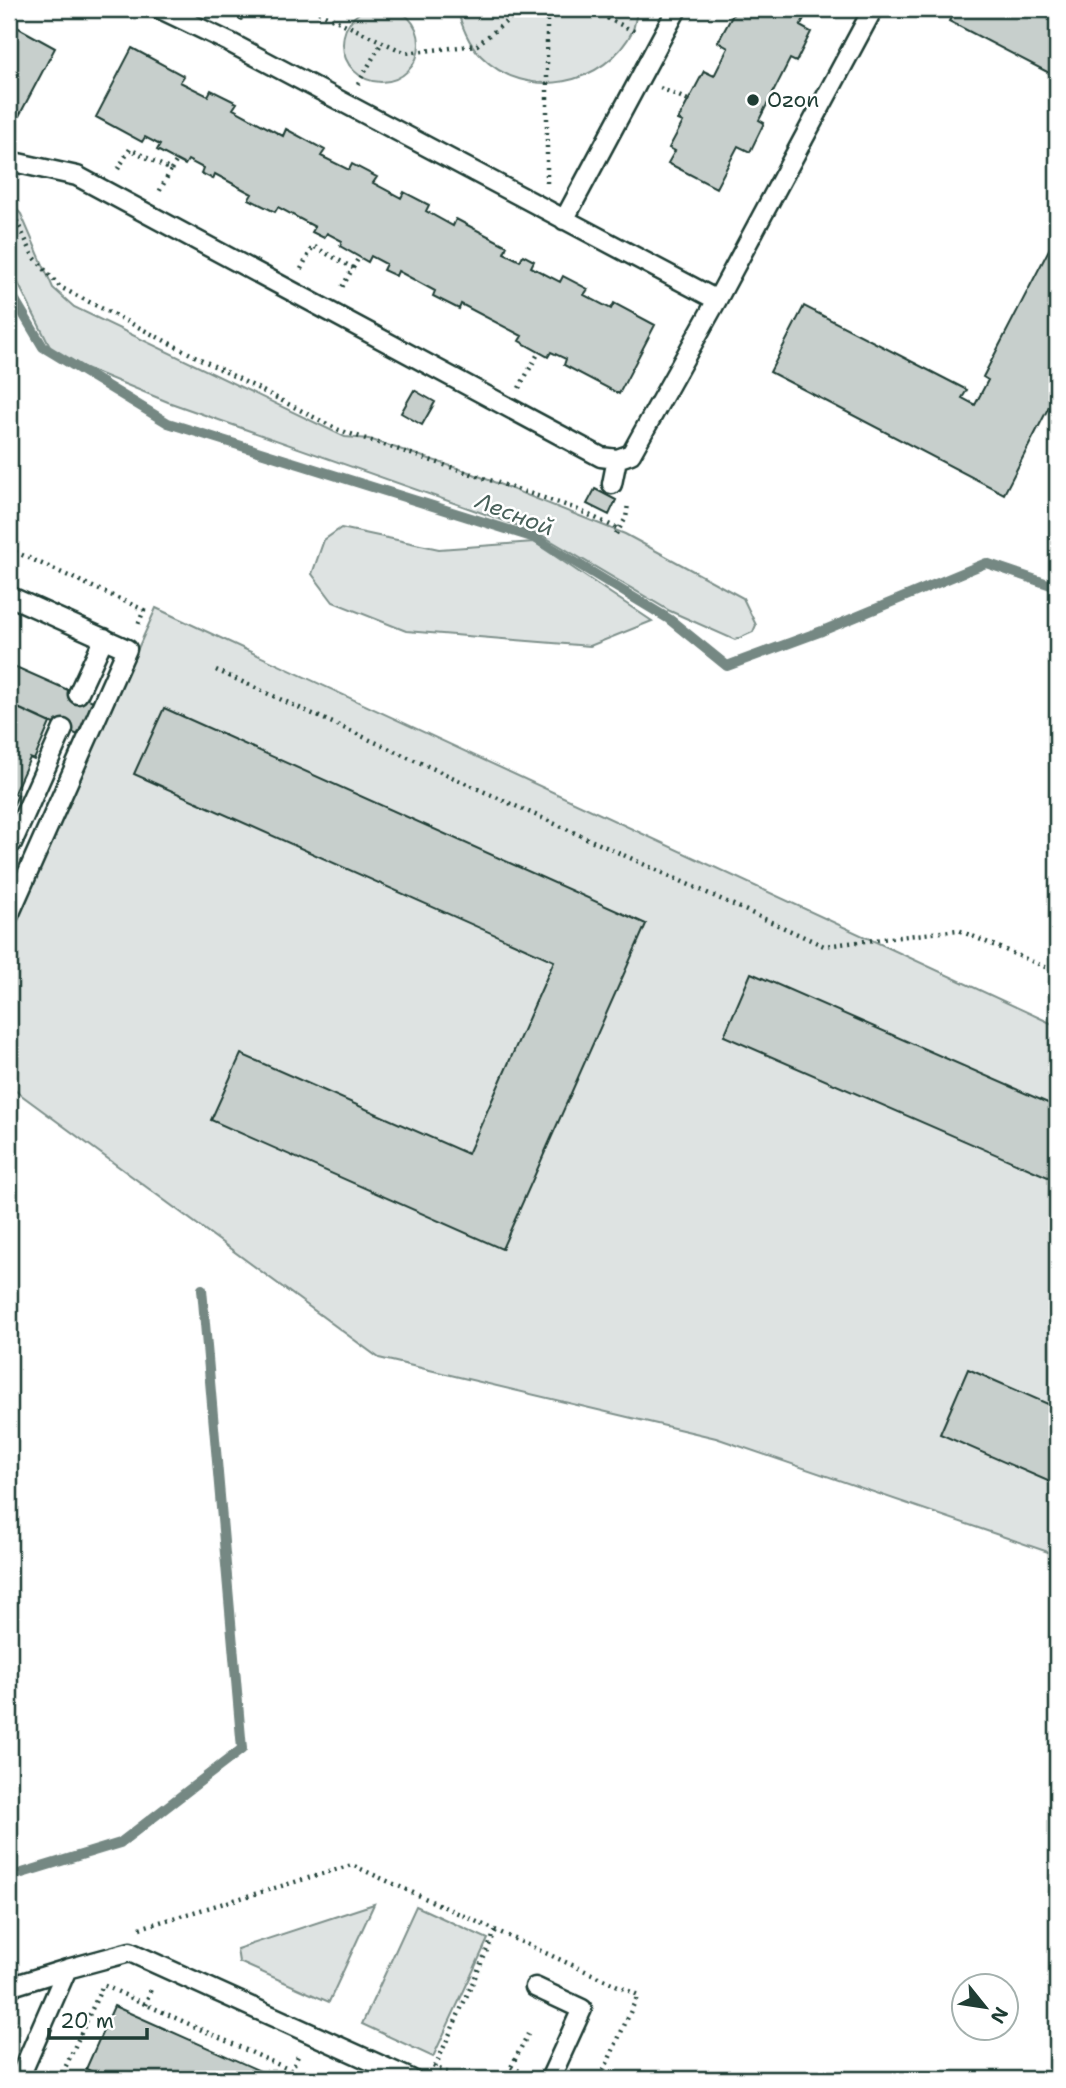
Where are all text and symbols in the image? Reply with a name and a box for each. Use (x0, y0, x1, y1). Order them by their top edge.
place label: Ozon (767, 86, 819, 114)
marker: Ozon (745, 92, 761, 108)
water label: Лесной (471, 485, 558, 543)
north arrow (950, 1972, 1020, 2042)
scale bar (49, 1997, 147, 2041)
text: N (985, 2002, 1014, 2028)
text: 20 m (60, 2007, 114, 2035)

